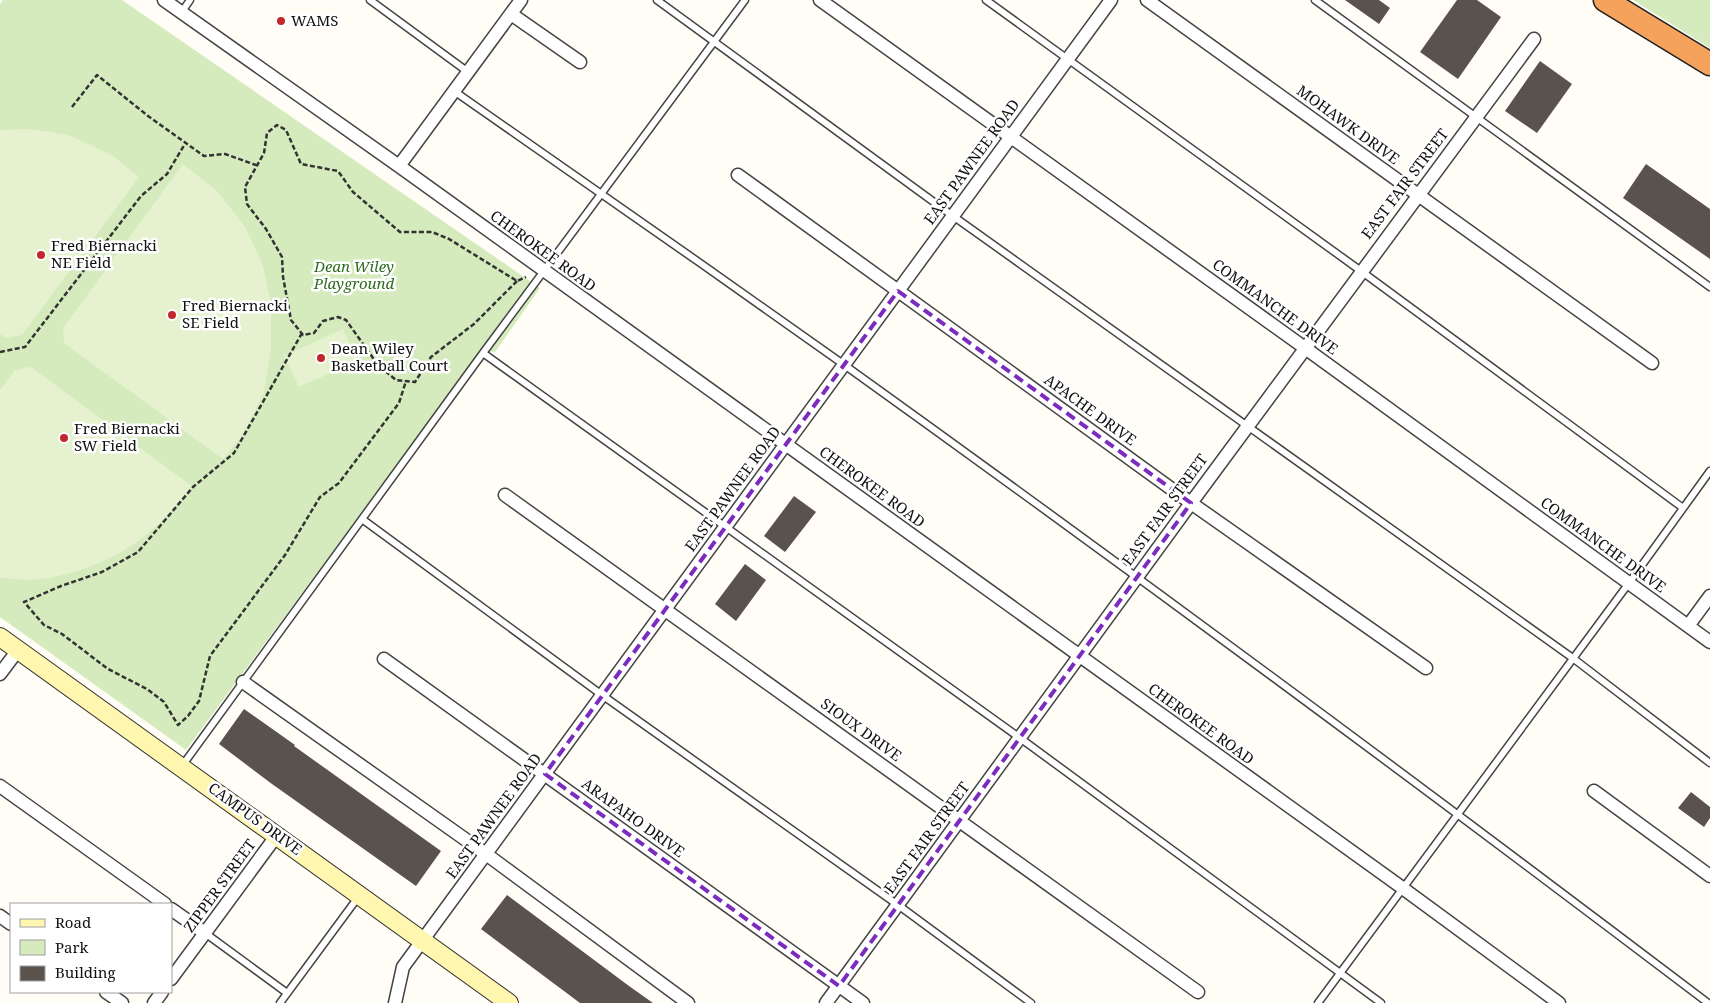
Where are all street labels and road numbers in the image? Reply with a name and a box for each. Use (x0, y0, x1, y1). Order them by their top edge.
street label: MOHAWK DRIVE (1293, 80, 1404, 168)
street label: EAST PAWNEE ROAD (919, 95, 1024, 228)
street label: EAST FAIR STREET (1356, 124, 1452, 243)
street label: CHEROKEE ROAD (487, 205, 601, 295)
street label: COMMANCHE DRIVE (1209, 254, 1342, 359)
street label: APACHE DRIVE (1041, 369, 1141, 449)
street label: EAST PAWNEE ROAD (680, 422, 785, 555)
street label: CHEROKEE ROAD (816, 441, 930, 531)
street label: EAST FAIR STREET (1117, 450, 1211, 569)
street label: COMMANCHE DRIVE (1537, 492, 1670, 597)
street label: CHEROKEE ROAD (1145, 678, 1259, 768)
street label: SIOUX DRIVE (817, 693, 906, 765)
street label: EAST PAWNEE ROAD (441, 749, 546, 882)
street label: ARAPAHO DRIVE (578, 773, 689, 861)
street label: CAMPUS DRIVE (205, 777, 307, 859)
street label: EAST FAIR STREET (879, 778, 973, 897)
street label: ZIPPER STREET (179, 835, 260, 936)

